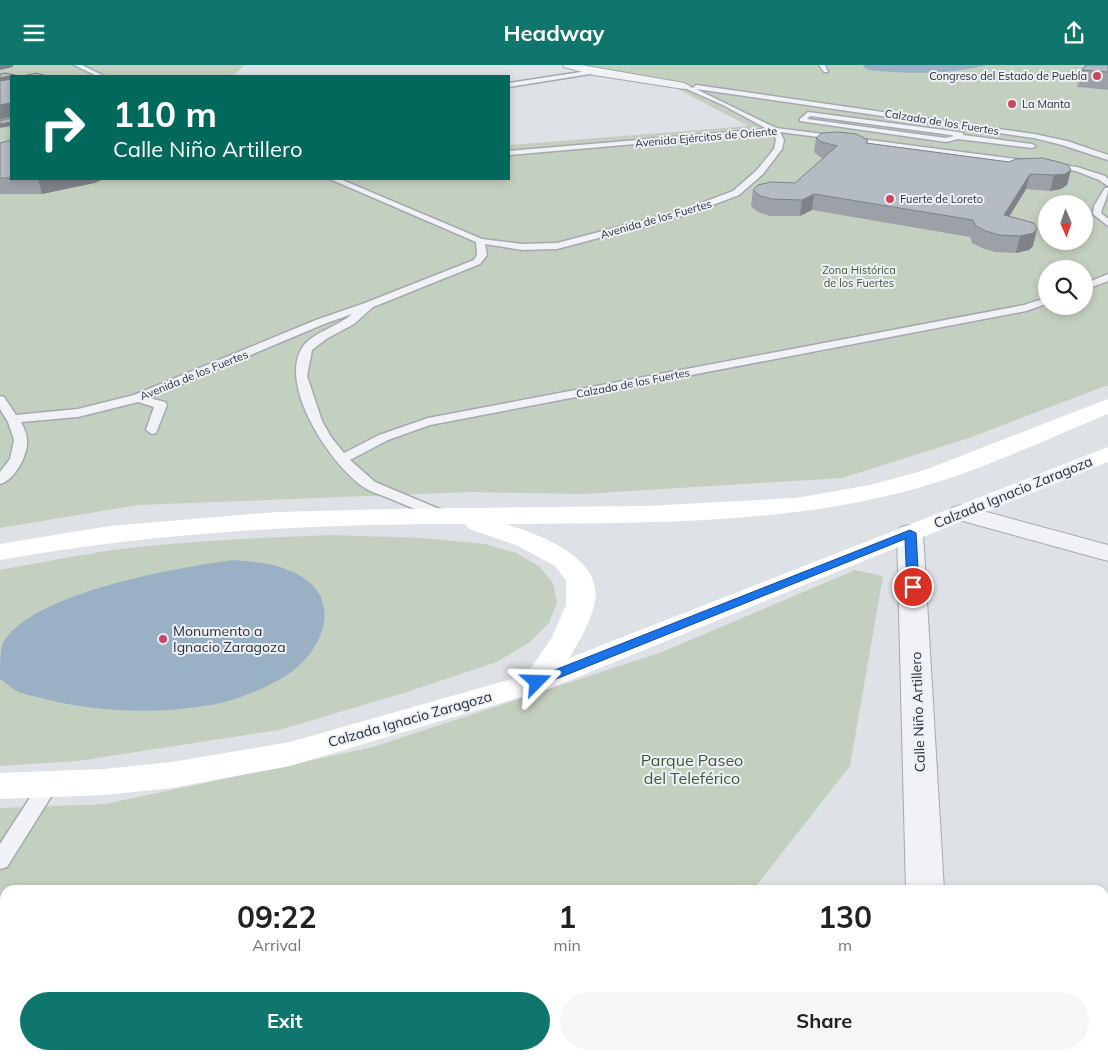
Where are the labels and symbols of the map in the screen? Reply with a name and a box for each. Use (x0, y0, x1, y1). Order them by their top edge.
place label: Congreso del Estado de Puebla (929, 69, 1087, 83)
marker: Congreso del Estado de Puebla (1091, 70, 1103, 82)
place label: La Manta (1022, 97, 1070, 111)
marker: La Manta (1006, 98, 1018, 110)
street label: Calzada de los Fuertes (884, 106, 1000, 138)
street label: Avenida Ejércitos de Oriente (634, 124, 778, 150)
place label: Fuerte de Loreto (900, 192, 983, 206)
marker: Fuerte de Loreto (884, 193, 896, 205)
north arrow (1038, 195, 1092, 250)
street label: Avenida de los Fuertes (599, 196, 713, 242)
park label: Zona Histórica de los Fuertes (822, 263, 896, 290)
street label: Avenida de los Fuertes (138, 347, 250, 403)
street label: Calzada de los Fuertes (575, 365, 691, 401)
street label: Calzada Ignacio Zaragoza (931, 452, 1095, 532)
pin (892, 566, 934, 608)
place label: Monumento a Ignacio Zaragoza (173, 622, 286, 656)
marker: Monumento a Ignacio Zaragoza (157, 633, 169, 645)
street label: Calle Niño Artillero (907, 651, 929, 773)
position arrow (510, 655, 562, 707)
street label: Calzada Ignacio Zaragoza (326, 687, 494, 751)
park label: Parque Paseo del Teleférico (641, 750, 743, 788)

